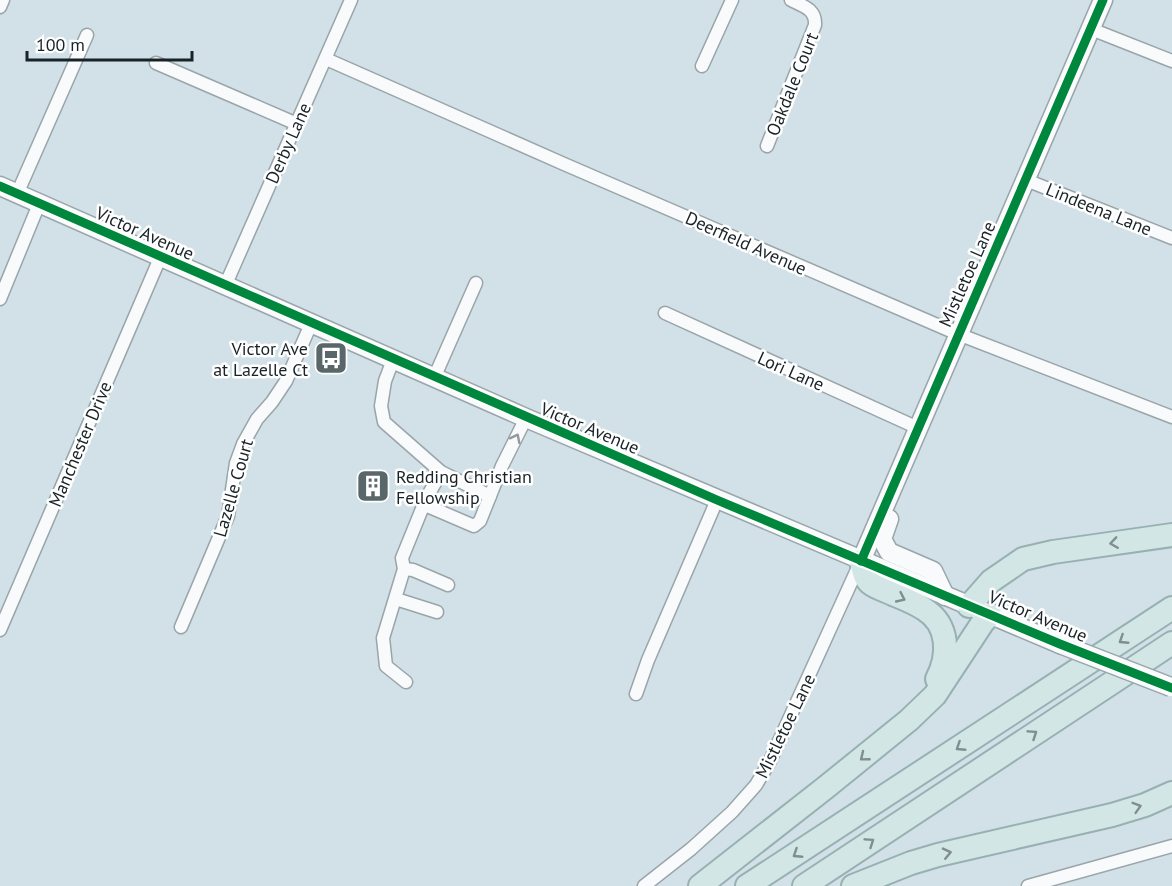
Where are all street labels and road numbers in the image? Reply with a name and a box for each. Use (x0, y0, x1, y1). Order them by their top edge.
street label: Oakdale Court (761, 29, 823, 139)
street label: Derby Lane (260, 99, 316, 187)
street label: Lindeena Lane (1043, 177, 1155, 241)
street label: Victor Avenue (91, 201, 198, 265)
street label: Deerfield Avenue (682, 206, 810, 280)
street label: Mistletoe Lane (933, 217, 1001, 331)
street label: Lori Lane (754, 346, 828, 396)
street label: Manchester Drive (43, 378, 117, 510)
street label: Victor Avenue (536, 396, 643, 459)
street label: Lazelle Court (208, 436, 258, 540)
street label: Victor Avenue (984, 584, 1091, 647)
street label: Mistletoe Lane (750, 670, 820, 782)

